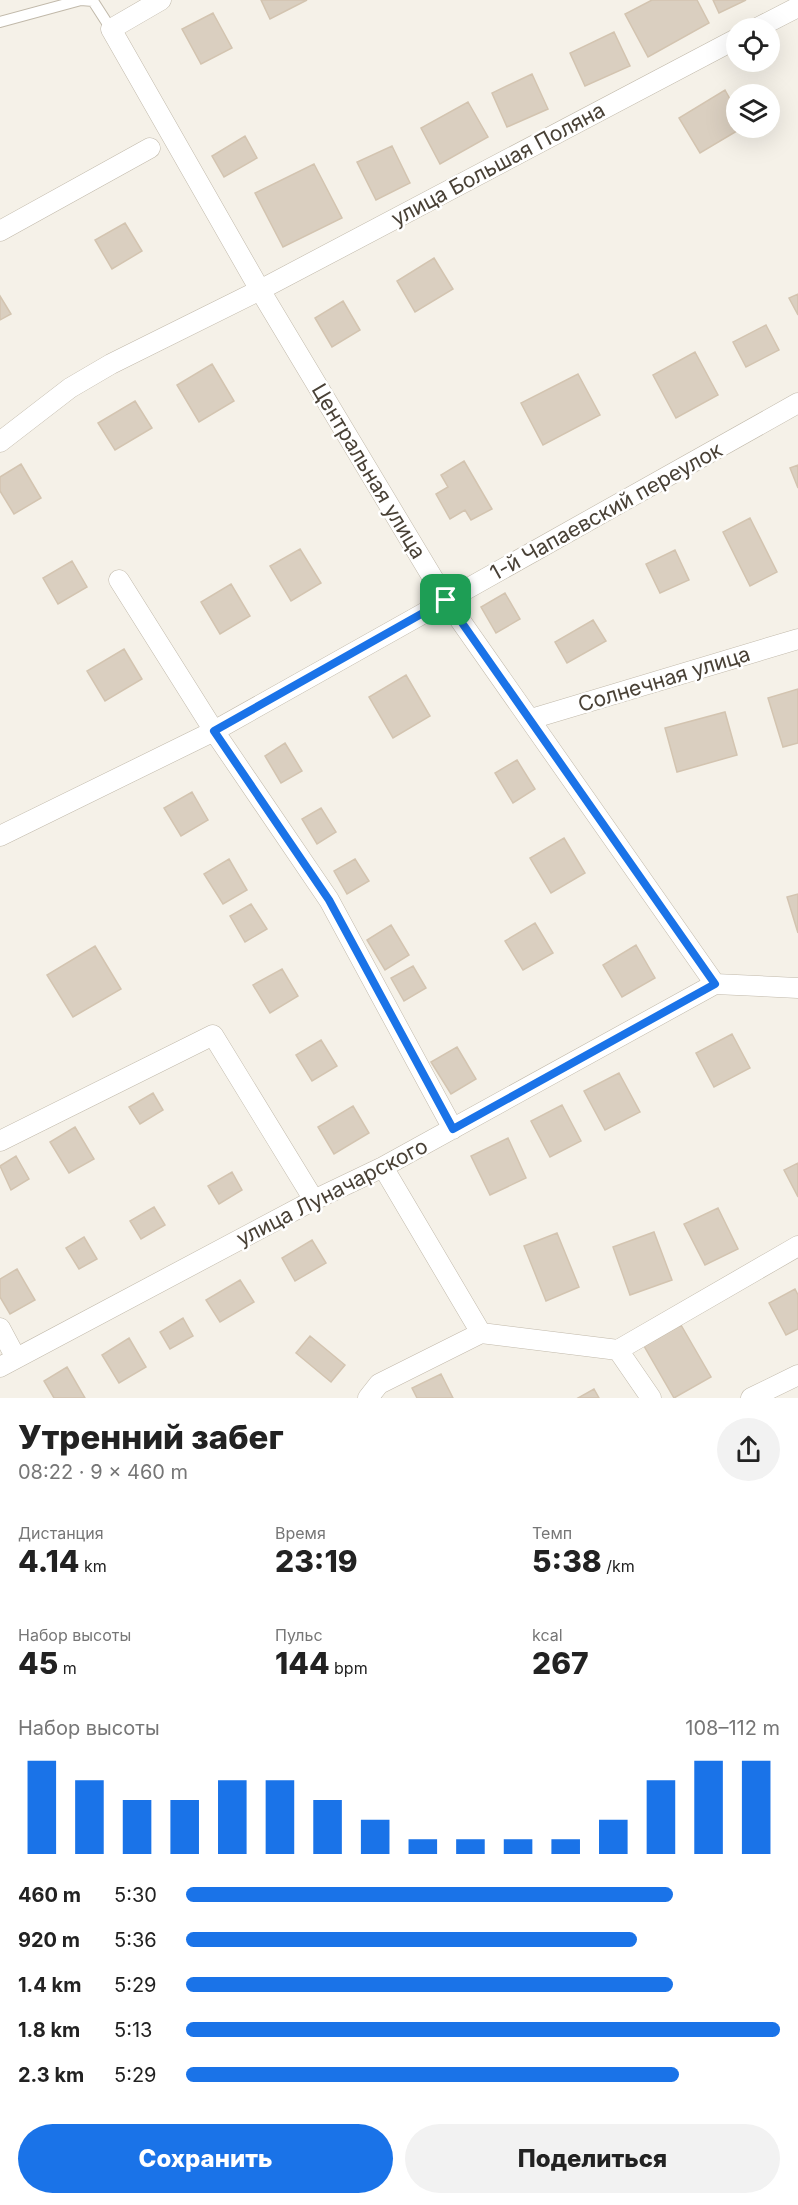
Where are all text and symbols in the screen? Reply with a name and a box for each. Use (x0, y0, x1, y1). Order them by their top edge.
map controls (726, 18, 780, 138)
button: locate (726, 18, 780, 72)
button: layers (726, 84, 780, 138)
street label: улица Большая Поляна (387, 97, 609, 231)
street label: Центральная улица (307, 379, 431, 563)
street label: 1-й Чапаевский переулок (486, 436, 727, 585)
pin (420, 574, 471, 625)
icon: arrive (429, 583, 462, 616)
street label: Солнечная улица (575, 641, 753, 717)
street label: улица Луначарского (232, 1133, 432, 1251)
text: Утренний забег (18, 1417, 284, 1457)
button: share (717, 1418, 780, 1481)
text: 08:22 · 9 × 460 m (18, 1460, 188, 1484)
text: Дистанция (18, 1523, 104, 1543)
text: Время (275, 1523, 326, 1543)
text: Темп (532, 1523, 572, 1543)
text: 4.14 (18, 1543, 79, 1579)
text: 23:19 (275, 1543, 358, 1579)
text: 5:38 (532, 1543, 602, 1579)
text: km (79, 1556, 107, 1576)
text: /km (602, 1556, 635, 1576)
text: Набор высоты (18, 1625, 131, 1645)
text: Пульс (275, 1625, 323, 1645)
text: kcal (532, 1625, 563, 1645)
text: 45 (18, 1645, 58, 1681)
text: 144 (275, 1645, 330, 1681)
text: 267 (532, 1645, 589, 1681)
text: m (58, 1658, 77, 1678)
text: bpm (330, 1658, 368, 1678)
text: Набор высоты (18, 1716, 160, 1740)
text: 108–112 m (685, 1716, 780, 1740)
text: 460 m (18, 1883, 81, 1907)
text: 5:30 (114, 1883, 157, 1907)
text: 920 m (18, 1928, 80, 1952)
text: 5:36 (114, 1928, 157, 1952)
text: 1.4 km (18, 1973, 81, 1997)
text: 5:29 (114, 1973, 157, 1997)
text: 1.8 km (18, 2018, 80, 2042)
text: 5:13 (114, 2018, 152, 2042)
text: 2.3 km (18, 2063, 84, 2087)
text: 5:29 (114, 2063, 157, 2087)
button: Сохранить (18, 2124, 393, 2193)
button: Поделиться (405, 2124, 780, 2193)

